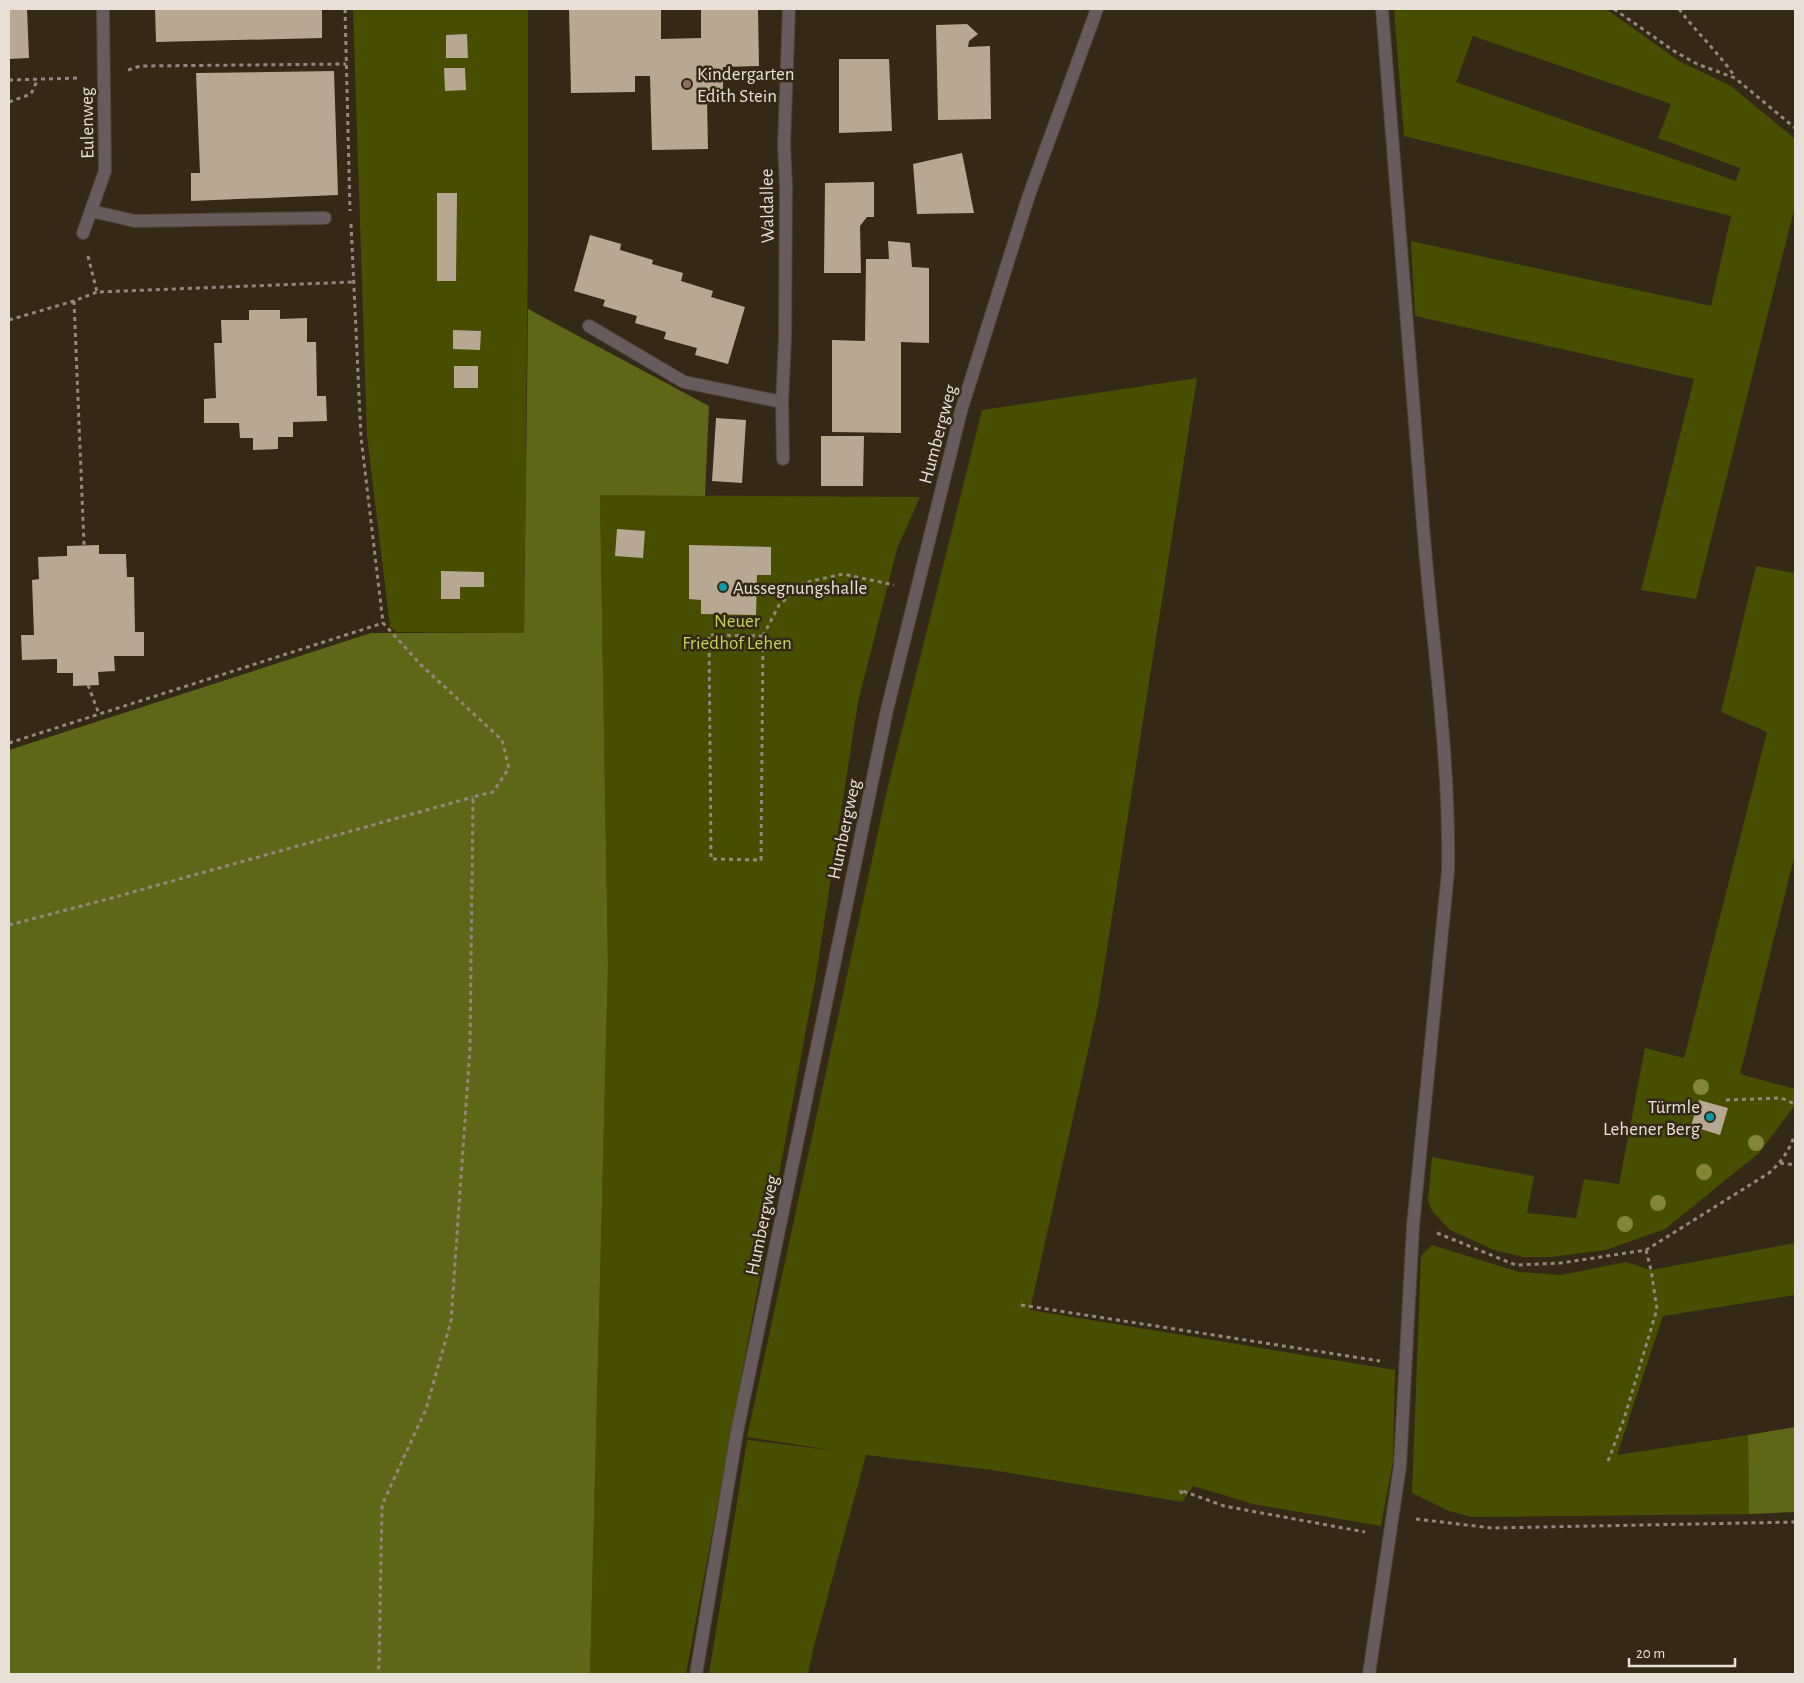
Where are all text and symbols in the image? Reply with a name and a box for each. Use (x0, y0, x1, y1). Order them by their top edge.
place label: Kindergarten Edith Stein (697, 65, 795, 106)
marker: Kindergarten Edith Stein (681, 78, 693, 90)
street label: Eulenweg (77, 86, 98, 159)
street label: Waldallee (757, 168, 778, 244)
street label: Humbergweg (916, 382, 961, 486)
place label: Aussegnungshalle (733, 579, 867, 598)
marker: Aussegnungshalle (717, 581, 729, 593)
park label: Neuer Friedhof Lehen (682, 612, 792, 653)
street label: Humbergweg (825, 777, 864, 881)
place label: Türmle Lehener Berg (1603, 1098, 1701, 1139)
marker: Türmle Lehener Berg (1704, 1111, 1716, 1123)
street label: Humbergweg (743, 1173, 782, 1277)
scale bar (1629, 1636, 1735, 1668)
text: 20 m (1636, 1646, 1665, 1661)

